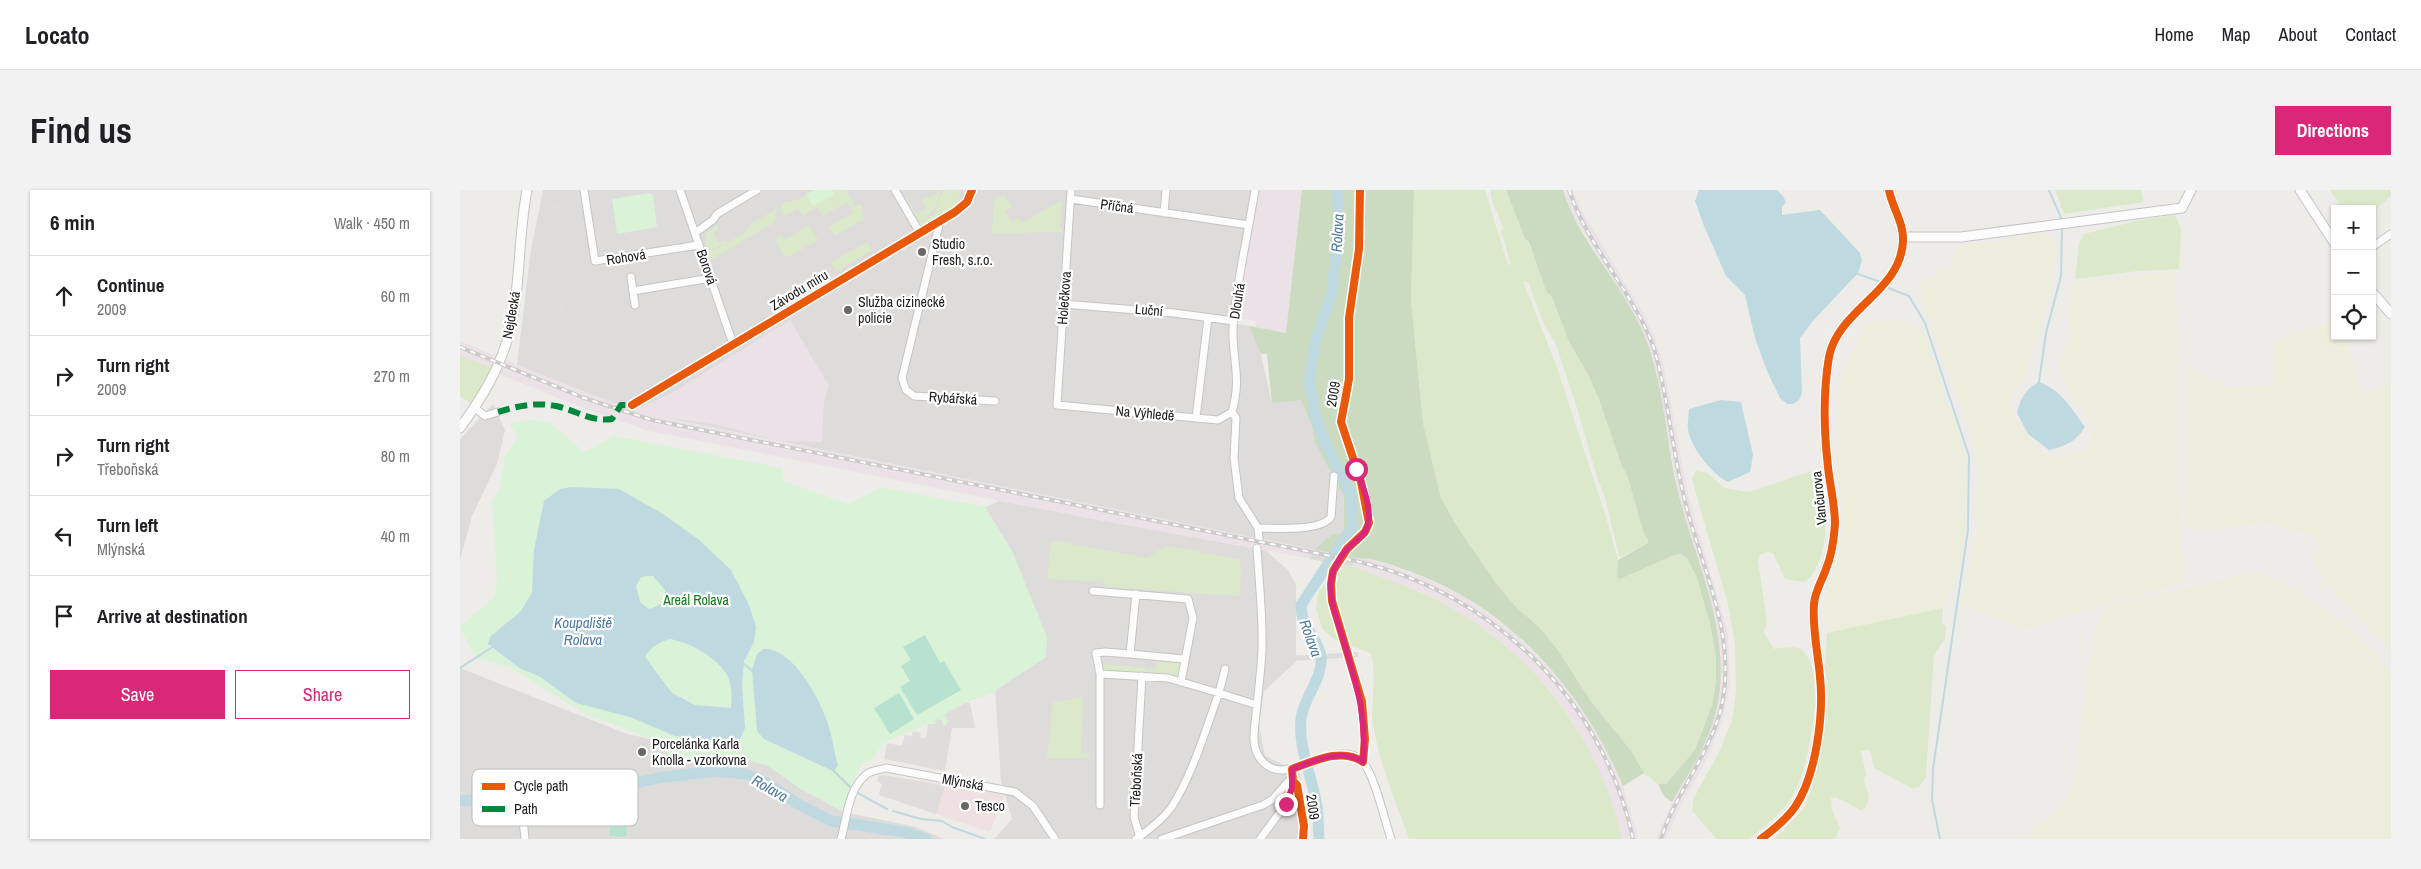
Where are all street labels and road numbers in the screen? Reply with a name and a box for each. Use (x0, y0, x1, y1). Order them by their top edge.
street label: Příčná (1099, 195, 1135, 217)
street label: Rohová (605, 245, 648, 269)
street label: Borová (693, 247, 722, 288)
street label: Závodu míru (767, 266, 831, 314)
street label: Holečkova (1053, 270, 1075, 325)
street label: Dlouhá (1225, 281, 1249, 320)
street label: Nejdecká (498, 289, 524, 340)
street label: Luční (1134, 300, 1165, 320)
street label: 2009 (1322, 380, 1344, 408)
street label: Rybářská (928, 387, 978, 409)
street label: Na Výhledě (1115, 401, 1175, 425)
street label: Vančurova (1807, 470, 1831, 526)
street label: Třeboňská (1126, 752, 1146, 807)
street label: Mlýnská (941, 769, 986, 795)
street label: 2009 (1302, 793, 1324, 821)

